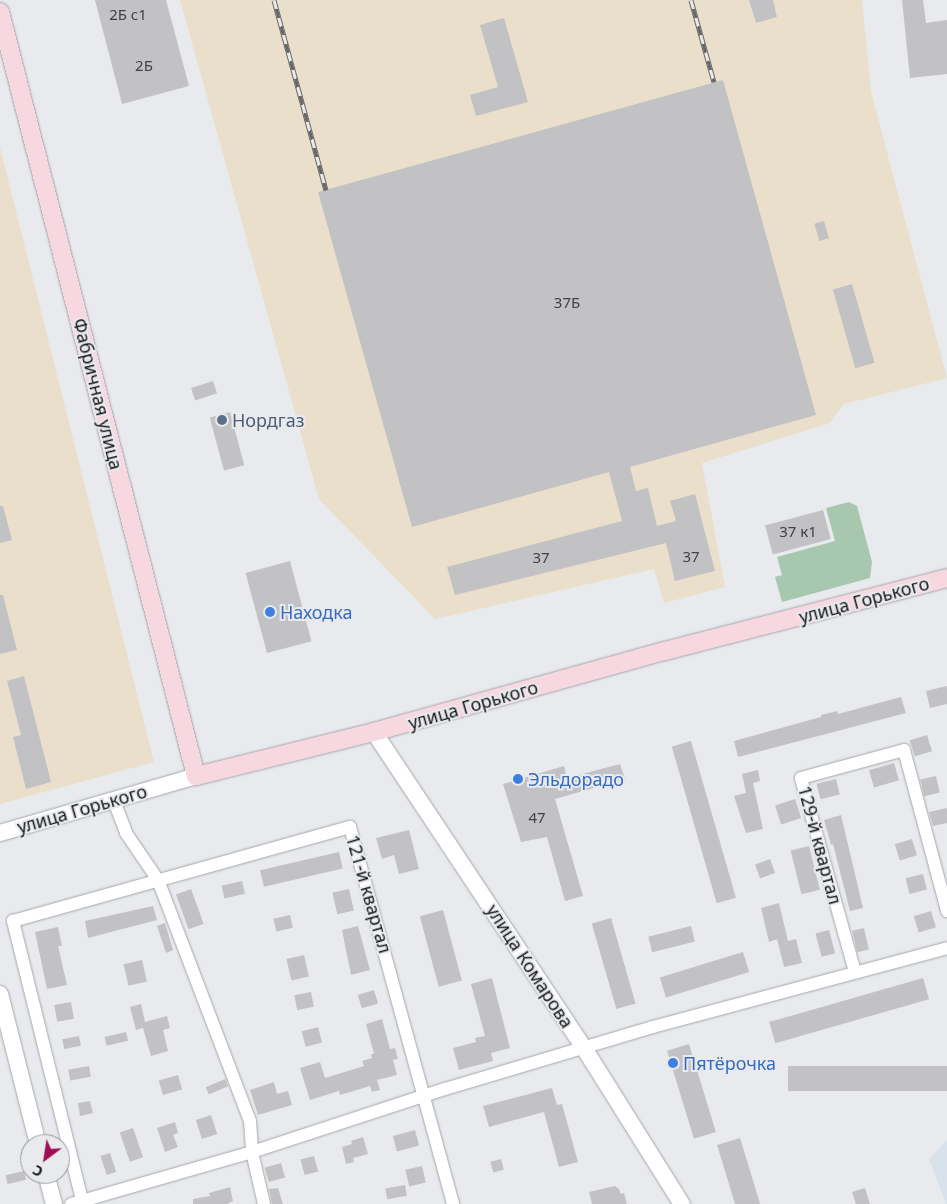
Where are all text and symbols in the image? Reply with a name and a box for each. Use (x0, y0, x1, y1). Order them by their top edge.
house number: 2Б с1 (109, 6, 147, 24)
house number: 2Б (135, 57, 153, 75)
house number: 37Б (554, 294, 580, 312)
street label: Фабричная улица (69, 316, 127, 472)
place label: Нордгаз (232, 409, 304, 431)
marker: Нордгаз (216, 414, 228, 426)
house number: 37 к1 (779, 523, 817, 541)
house number: 37 (682, 548, 700, 566)
house number: 37 (532, 549, 550, 567)
street label: улица Горького (797, 572, 931, 628)
place label: Находка (280, 601, 353, 623)
marker: Находка (264, 606, 276, 618)
street label: улица Горького (406, 676, 540, 734)
place label: Эльдорадо (528, 768, 624, 790)
marker: Эльдорадо (512, 773, 524, 785)
street label: улица Горького (15, 780, 149, 838)
street label: 129-й квартал (794, 783, 846, 907)
house number: 47 (528, 809, 546, 827)
street label: 121-й квартал (342, 832, 396, 956)
street label: улица Комарова (482, 900, 578, 1032)
place label: Пятёрочка (683, 1052, 776, 1074)
marker: Пятёрочка (667, 1057, 679, 1069)
north arrow (20, 1134, 70, 1184)
text: С (29, 1161, 46, 1182)

